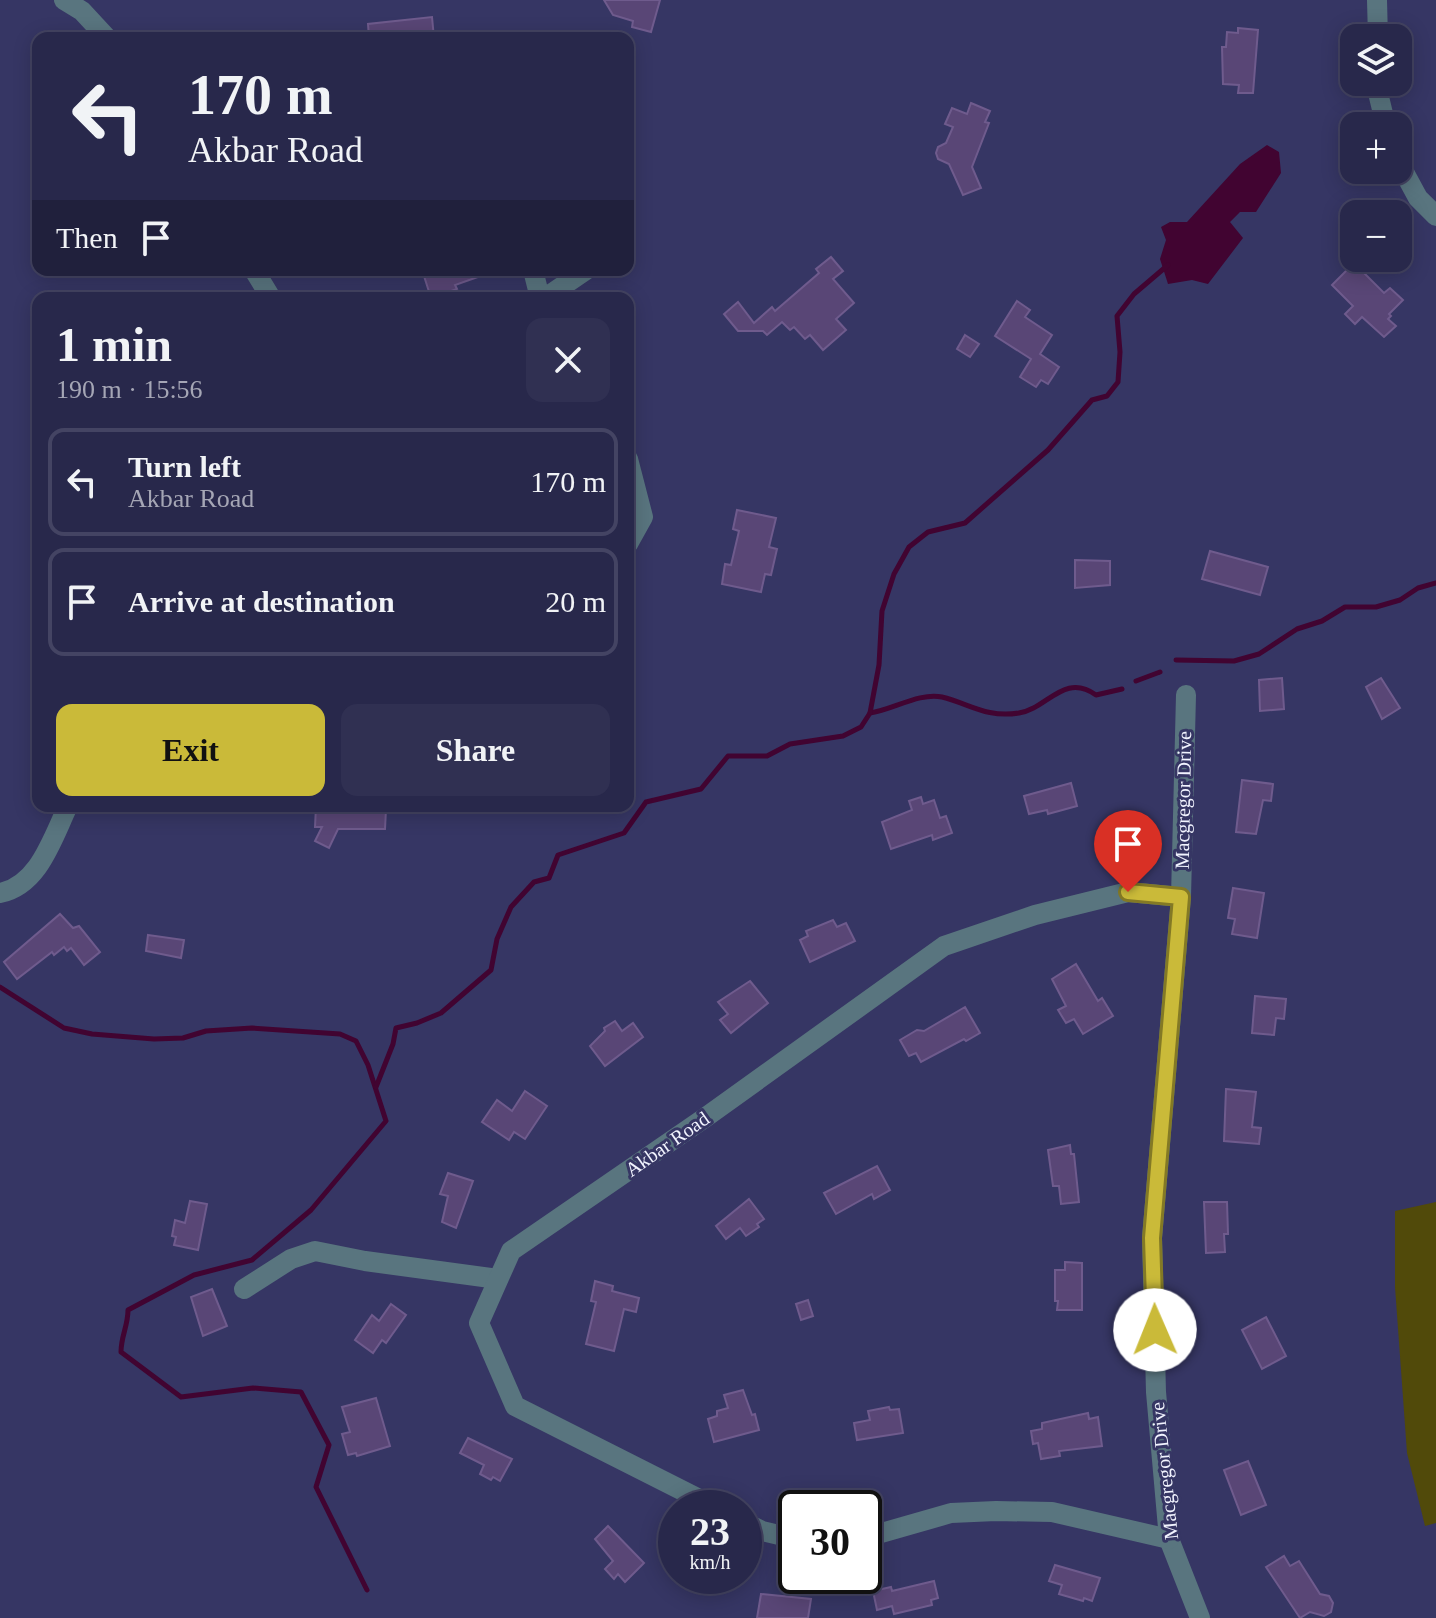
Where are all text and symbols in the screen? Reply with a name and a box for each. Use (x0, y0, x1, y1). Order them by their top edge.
map controls (1340, 24, 1412, 272)
button: layers (1340, 24, 1412, 96)
icon: left (56, 64, 160, 168)
text: 170 m (188, 64, 333, 126)
button: + (1340, 112, 1412, 184)
text: Akbar Road (188, 130, 363, 170)
button: − (1340, 200, 1412, 272)
icon: arrive (134, 216, 178, 260)
text: Then (56, 221, 118, 254)
text: 1 min (56, 318, 172, 371)
button: close (526, 318, 610, 402)
text: 190 m · 15:56 (56, 375, 203, 404)
text: Turn left (128, 450, 241, 483)
icon: left (60, 460, 104, 504)
text: 170 m (530, 465, 606, 498)
text: Akbar Road (128, 484, 254, 513)
icon: arrive (60, 580, 104, 624)
text: Arrive at destination (128, 585, 395, 618)
text: 20 m (545, 585, 606, 618)
button: Exit (56, 704, 325, 796)
button: Share (341, 704, 610, 796)
street label: Macgregor Drive (1171, 731, 1196, 869)
pin (1094, 810, 1162, 892)
icon: arrive (1106, 822, 1150, 866)
street label: Akbar Road (621, 1107, 713, 1181)
position arrow (1113, 1288, 1197, 1372)
street label: Macgregor Drive (1146, 1401, 1183, 1541)
speed limit sign: 30 (778, 1490, 882, 1594)
text: 23 (690, 1509, 730, 1554)
text: km/h (689, 1551, 731, 1573)

